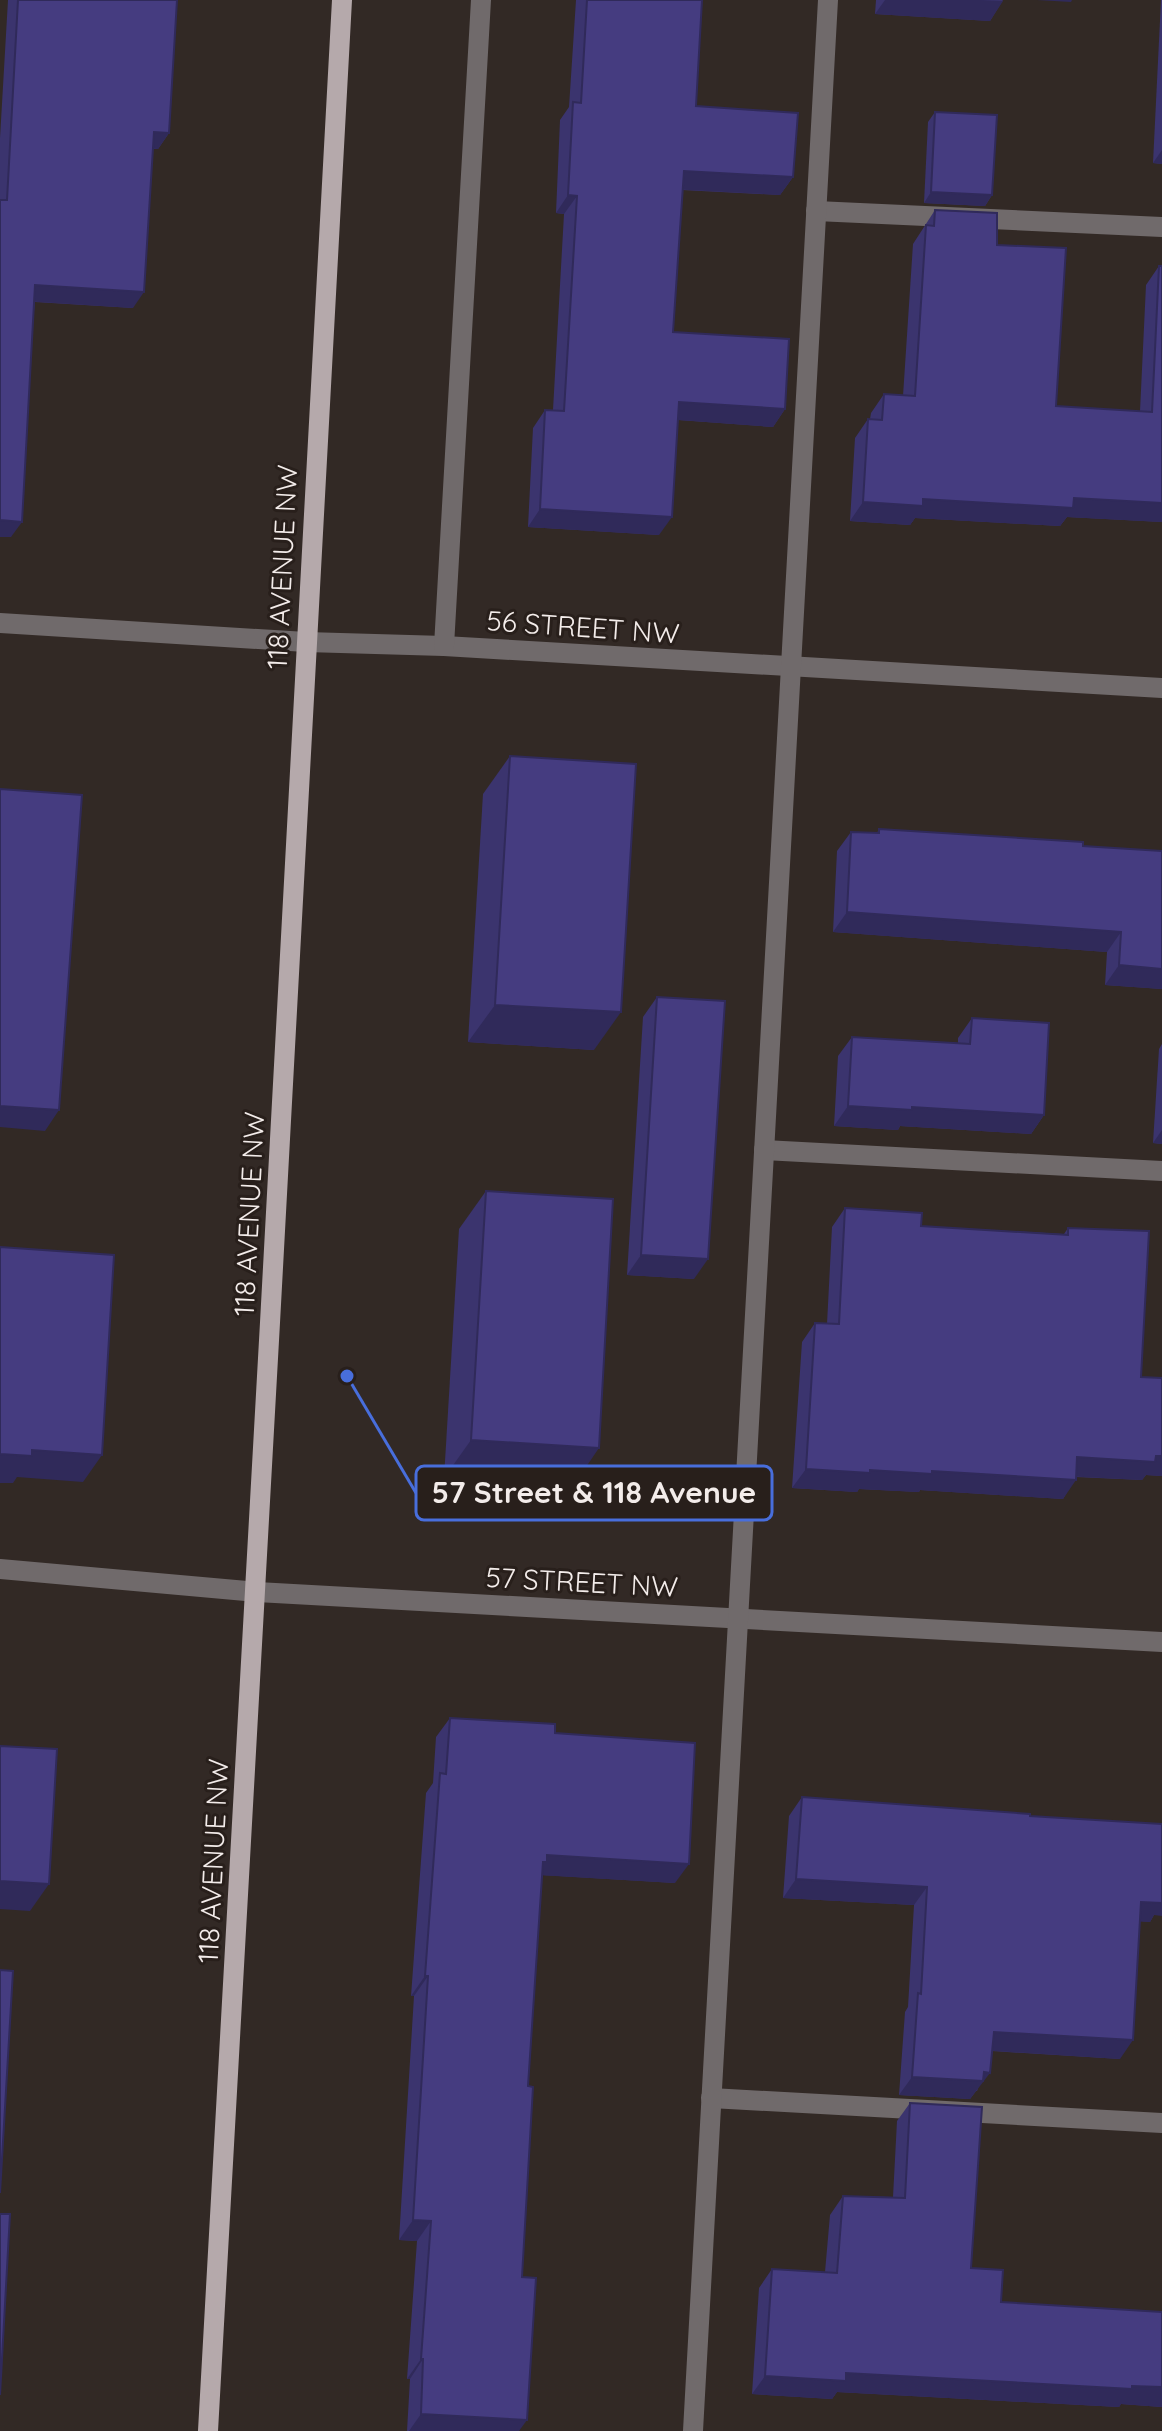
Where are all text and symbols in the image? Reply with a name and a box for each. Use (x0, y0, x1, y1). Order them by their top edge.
street label: 118 AVENUE NW (259, 464, 304, 670)
street label: 56 STREET NW (485, 602, 681, 651)
street label: 118 AVENUE NW (226, 1111, 271, 1317)
callout: 57 Street & 118 Avenue (416, 1466, 772, 1520)
text: 57 Street & 118 Avenue (432, 1473, 756, 1511)
street label: 57 STREET NW (485, 1559, 679, 1604)
street label: 118 AVENUE NW (190, 1758, 235, 1964)

